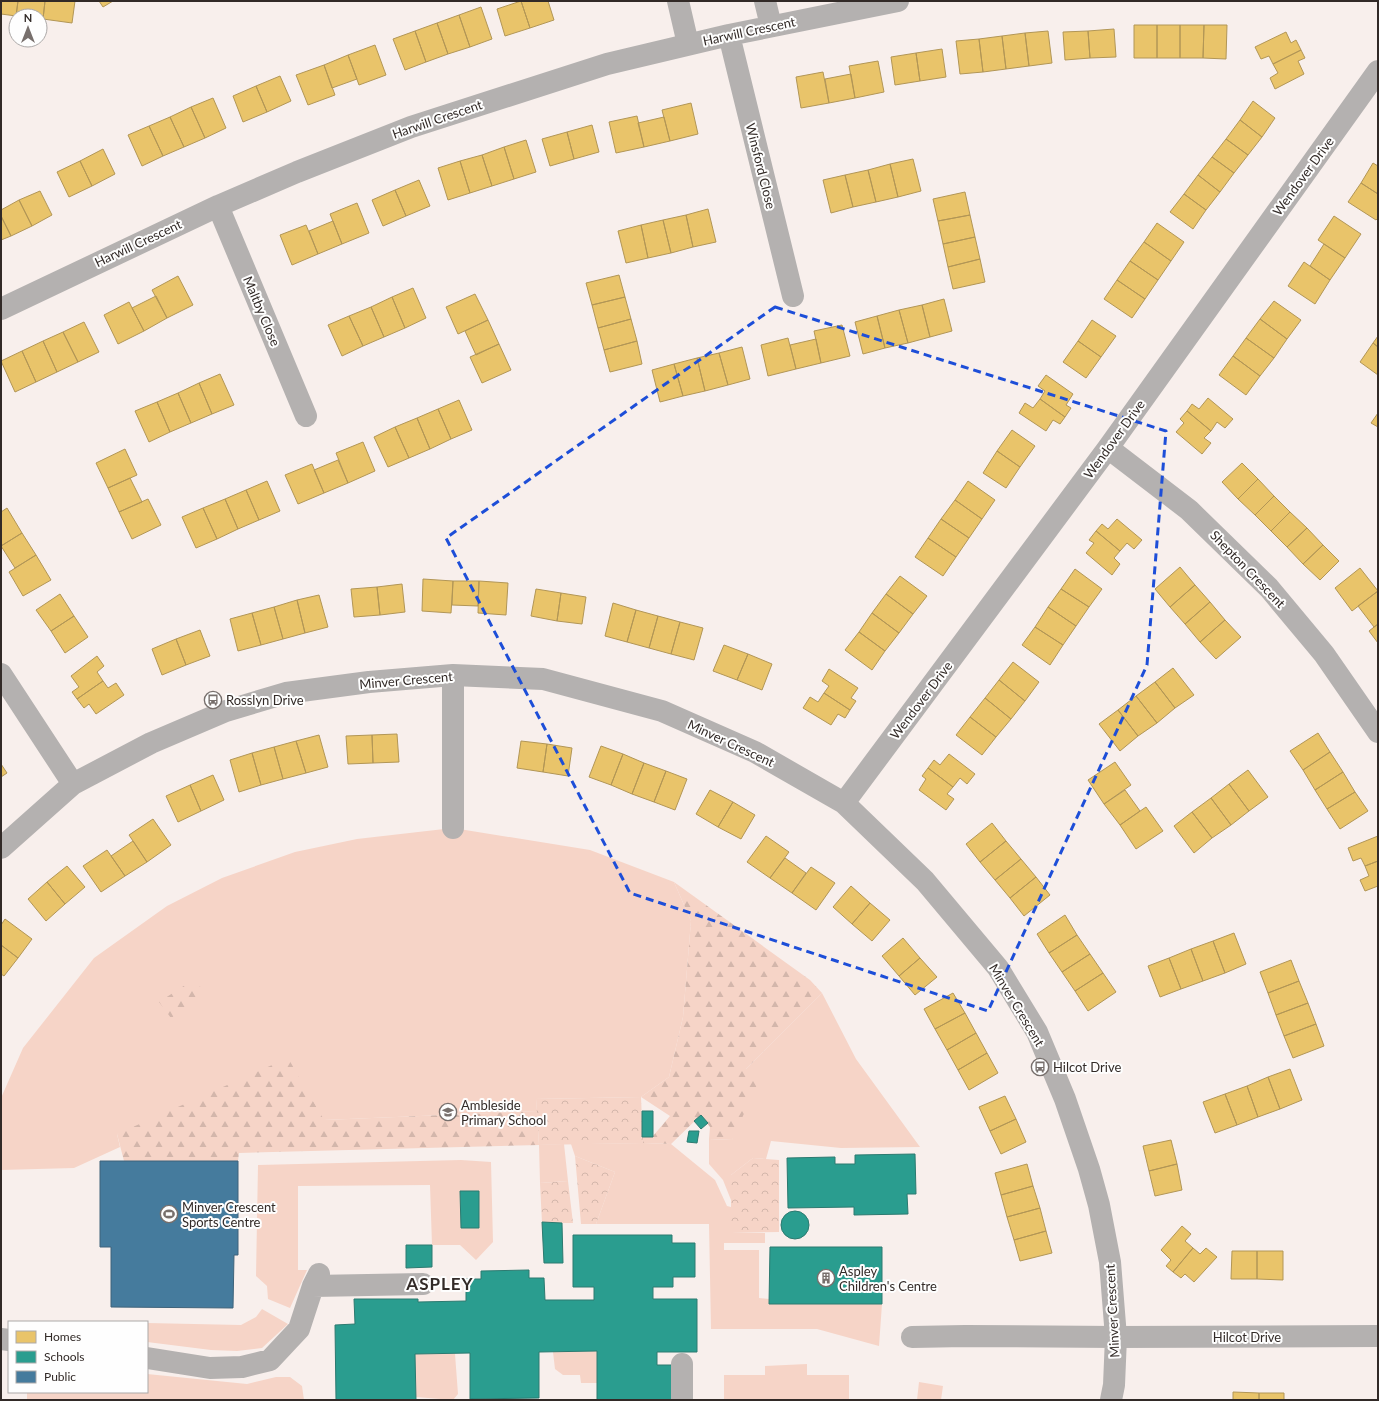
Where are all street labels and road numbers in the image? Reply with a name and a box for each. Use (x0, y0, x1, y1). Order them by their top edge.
street label: Harwill Crescent (701, 13, 797, 49)
street label: Harwill Crescent (390, 96, 484, 142)
street label: Winsford Close (743, 121, 779, 211)
street label: Wendover Drive (1269, 133, 1337, 219)
street label: Harwill Crescent (92, 216, 184, 270)
street label: Maltby Close (240, 274, 284, 349)
street label: Wendover Drive (1080, 396, 1148, 482)
street label: Shepton Crescent (1207, 527, 1289, 611)
street label: Wendover Drive (886, 658, 956, 742)
street label: Minver Crescent (359, 668, 454, 692)
street label: Minver Crescent (685, 716, 777, 770)
street label: Minver Crescent (986, 961, 1048, 1050)
street label: Minver Crescent (1102, 1263, 1122, 1358)
street label: Hilcot Drive (1213, 1329, 1281, 1345)

